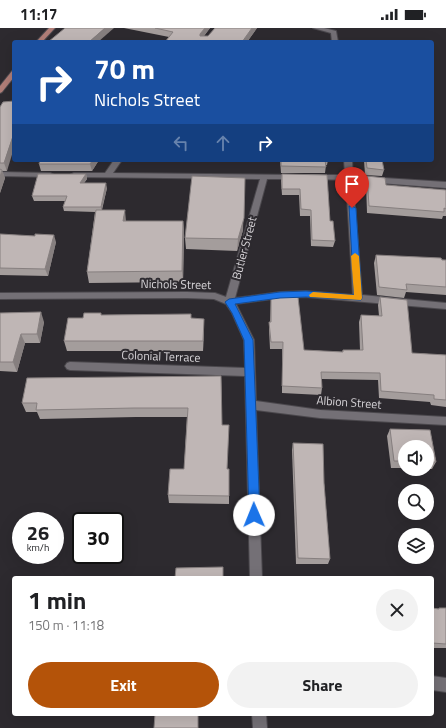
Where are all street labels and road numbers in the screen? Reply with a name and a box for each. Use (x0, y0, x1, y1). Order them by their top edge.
street label: Butler Street (226, 214, 262, 282)
street label: Nichols Street (140, 274, 212, 294)
street label: Colonial Terrace (121, 345, 201, 367)
street label: Albion Street (316, 390, 383, 414)

